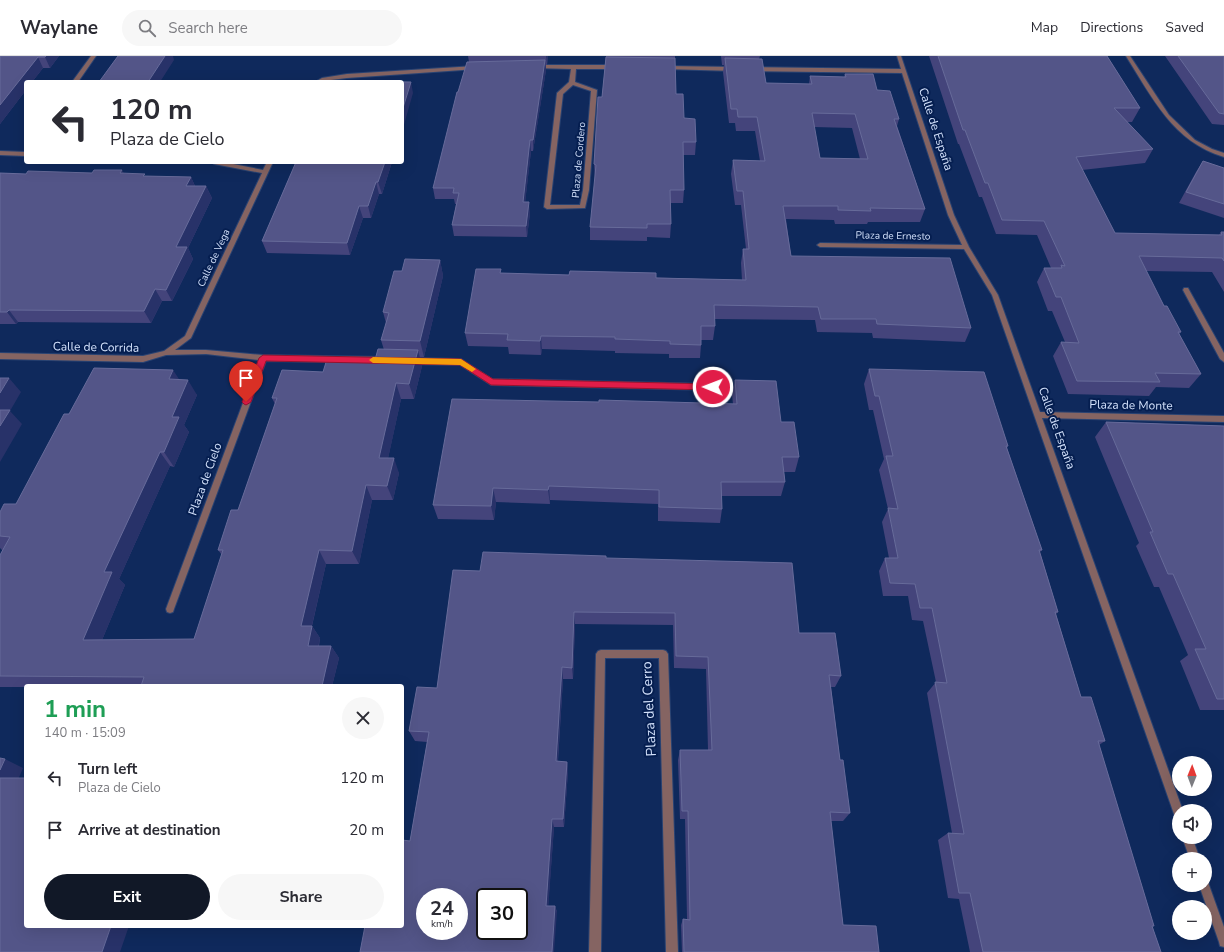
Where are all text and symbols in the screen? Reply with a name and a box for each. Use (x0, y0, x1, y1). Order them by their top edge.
search box (122, 10, 402, 46)
text: Waylane (20, 15, 98, 41)
icon: search (136, 17, 158, 39)
text: Search here (168, 18, 248, 38)
text: Map (1031, 18, 1058, 37)
text: Directions (1080, 18, 1143, 37)
text: Saved (1165, 18, 1204, 37)
street label: Calle de España (915, 85, 957, 173)
text: 120 m (110, 91, 193, 129)
icon: left (44, 96, 96, 148)
street label: Plaza de Cordero (569, 121, 589, 199)
text: Plaza de Cielo (110, 127, 224, 151)
street label: Calle de Vega (195, 227, 233, 289)
street label: Plaza de Ernesto (855, 228, 931, 244)
street label: Calle de Corrida (53, 338, 139, 356)
pin (229, 361, 263, 402)
position arrow (692, 366, 734, 408)
icon: arrive (235, 367, 257, 389)
street label: Calle de España (1035, 385, 1079, 471)
street label: Plaza de Monte (1089, 396, 1173, 414)
street label: Plaza de Cielo (184, 440, 226, 518)
street label: Plaza del Cerro (637, 661, 661, 757)
text: 1 min (44, 693, 106, 725)
button: close (342, 697, 384, 739)
text: 140 m · 15:09 (44, 724, 126, 742)
north arrow (1172, 756, 1212, 796)
map controls (1172, 756, 1212, 940)
text: Turn left (78, 759, 137, 779)
icon: left (44, 767, 66, 789)
text: 120 m (340, 768, 384, 788)
text: Plaza de Cielo (78, 779, 161, 797)
button: sound (1172, 804, 1212, 844)
icon: arrive (44, 819, 66, 841)
text: Arrive at destination (78, 820, 221, 840)
text: 20 m (349, 820, 384, 840)
button: + (1172, 852, 1212, 892)
button: Exit (44, 874, 210, 920)
button: Share (218, 874, 384, 920)
speed limit sign: 30 (476, 888, 528, 940)
text: 24 (430, 895, 454, 922)
button: − (1172, 900, 1212, 940)
text: km/h (431, 917, 453, 931)

